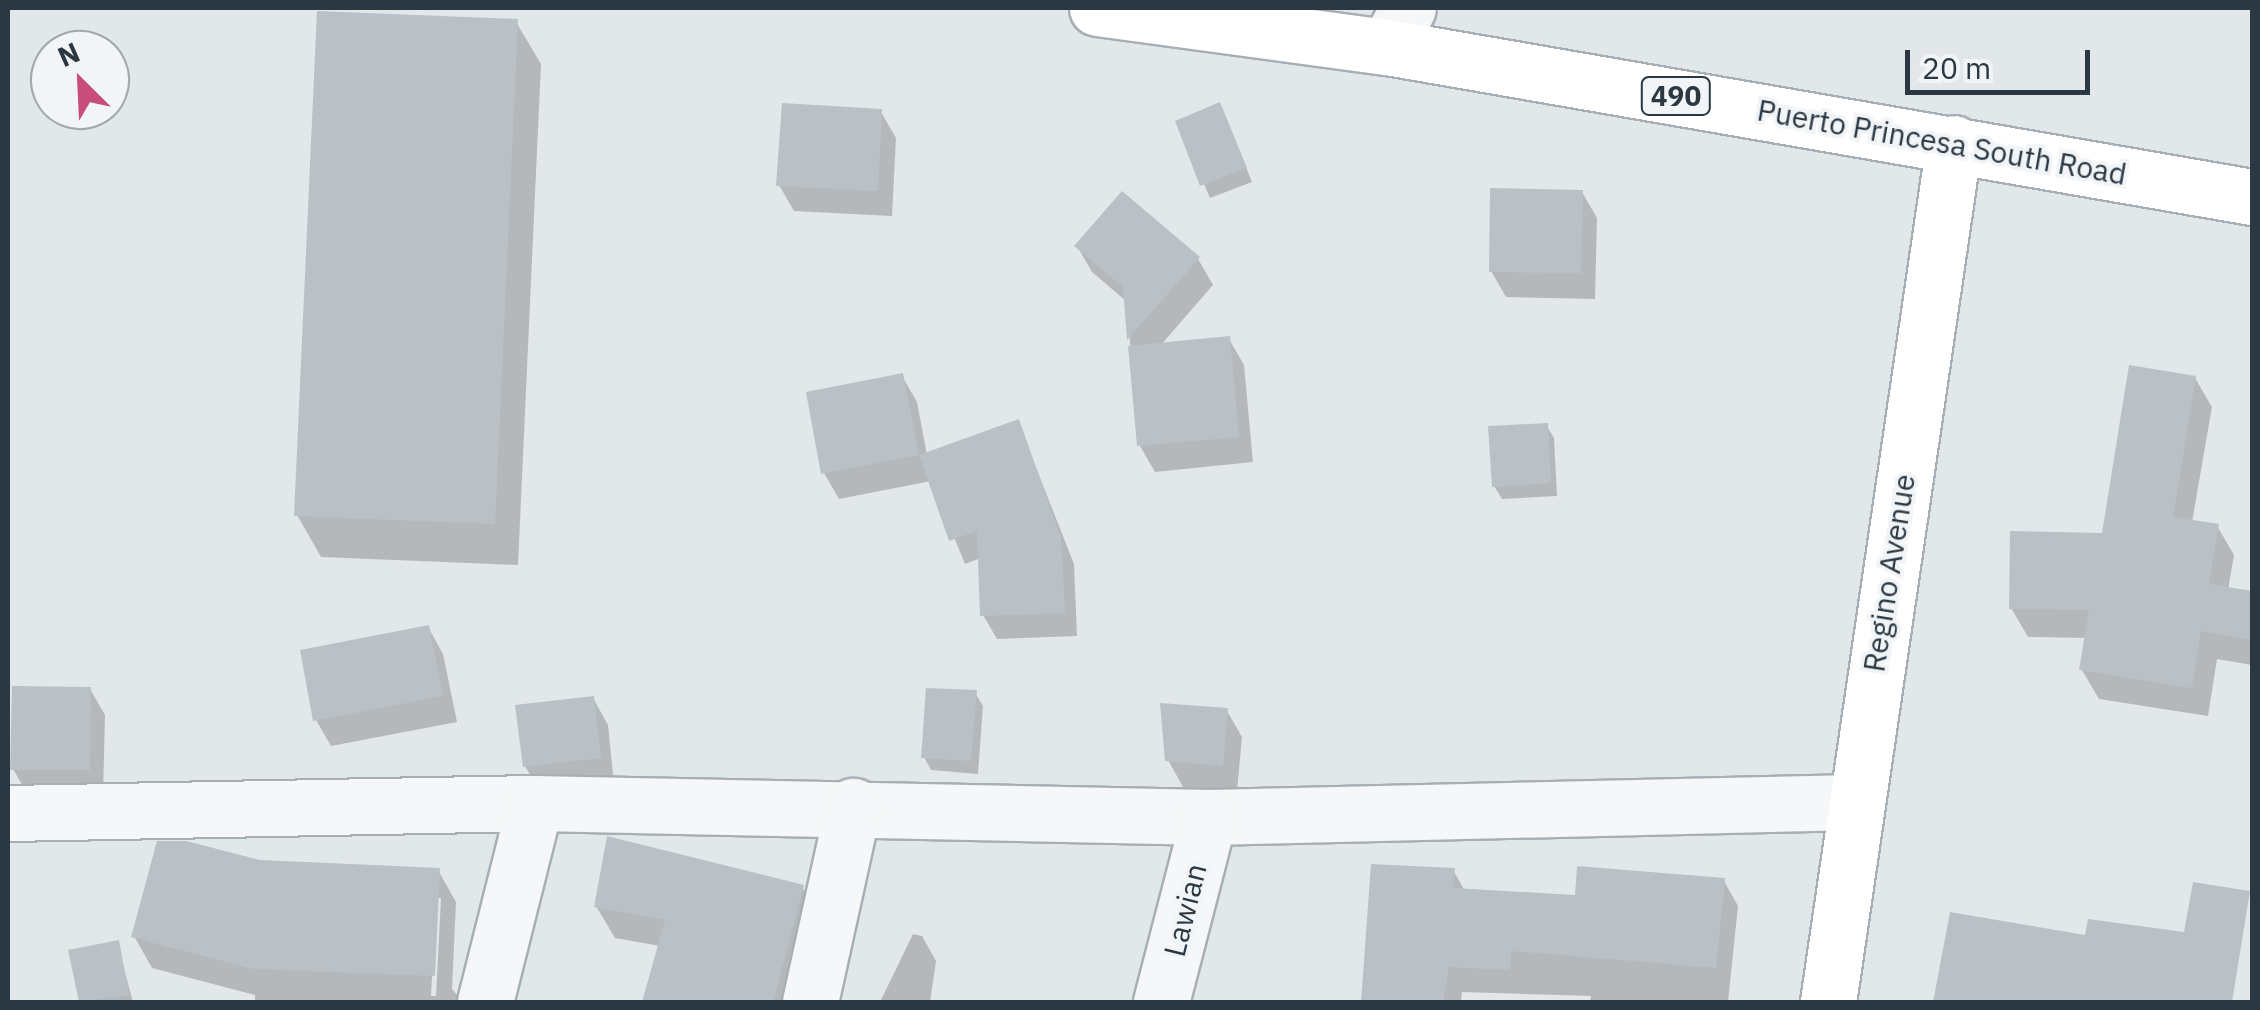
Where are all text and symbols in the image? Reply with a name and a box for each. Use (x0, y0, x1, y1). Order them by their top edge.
north arrow (30, 30, 130, 130)
scale bar (1910, 30, 2095, 92)
text: N (52, 33, 85, 75)
text: 20 m (1922, 48, 1991, 87)
road number: 490 (1638, 73, 1714, 119)
street label: Puerto Princesa South Road (1754, 92, 2130, 192)
street label: Regino Avenue (1856, 472, 1922, 674)
street label: Lawian (1156, 860, 1214, 960)

